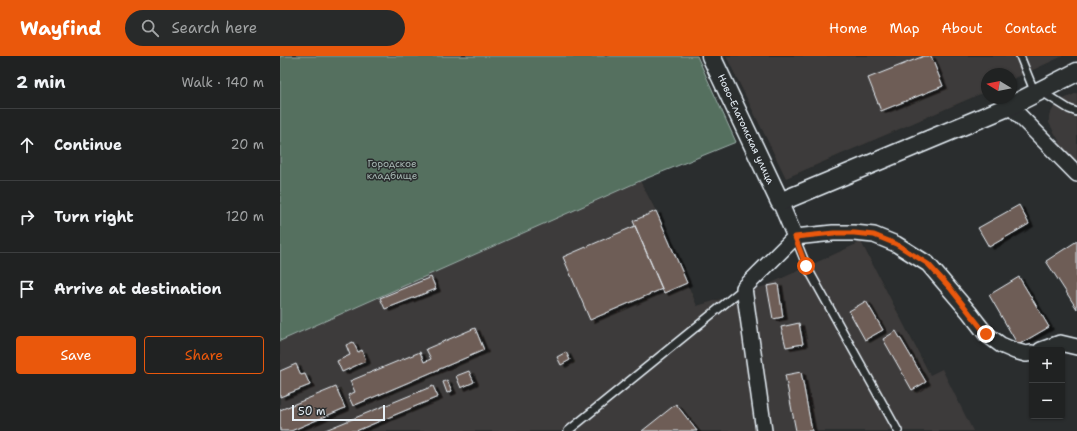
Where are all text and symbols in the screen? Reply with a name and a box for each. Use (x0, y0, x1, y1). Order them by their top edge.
search box (125, 10, 405, 46)
text: Wayfind (20, 16, 101, 41)
icon: search (139, 17, 161, 39)
text: Search here (171, 18, 257, 38)
text: Home (829, 19, 868, 37)
text: Map (890, 19, 920, 37)
text: About (942, 19, 983, 37)
text: Contact (1005, 19, 1057, 37)
north arrow (981, 68, 1017, 104)
text: 2 min (16, 71, 66, 93)
street label: Ново-Елатомская улица (715, 72, 778, 187)
text: Walk · 140 m (181, 74, 264, 91)
icon: ahead (16, 134, 38, 156)
text: Continue (54, 135, 122, 155)
text: 20 m (231, 136, 264, 153)
park label: Городское кладбище (367, 157, 418, 182)
icon: right (16, 206, 38, 228)
text: Turn right (54, 207, 134, 227)
text: 120 m (226, 208, 264, 225)
route start (797, 257, 815, 275)
icon: arrive (16, 278, 38, 300)
text: Arrive at destination (54, 279, 222, 299)
route end (977, 325, 995, 343)
button: Save (16, 336, 136, 374)
button: Share (144, 336, 264, 374)
map controls (1029, 347, 1065, 419)
button: + (1029, 347, 1065, 383)
button: − (1029, 383, 1065, 419)
scale bar (292, 403, 385, 422)
text: 50 m (298, 404, 326, 419)

